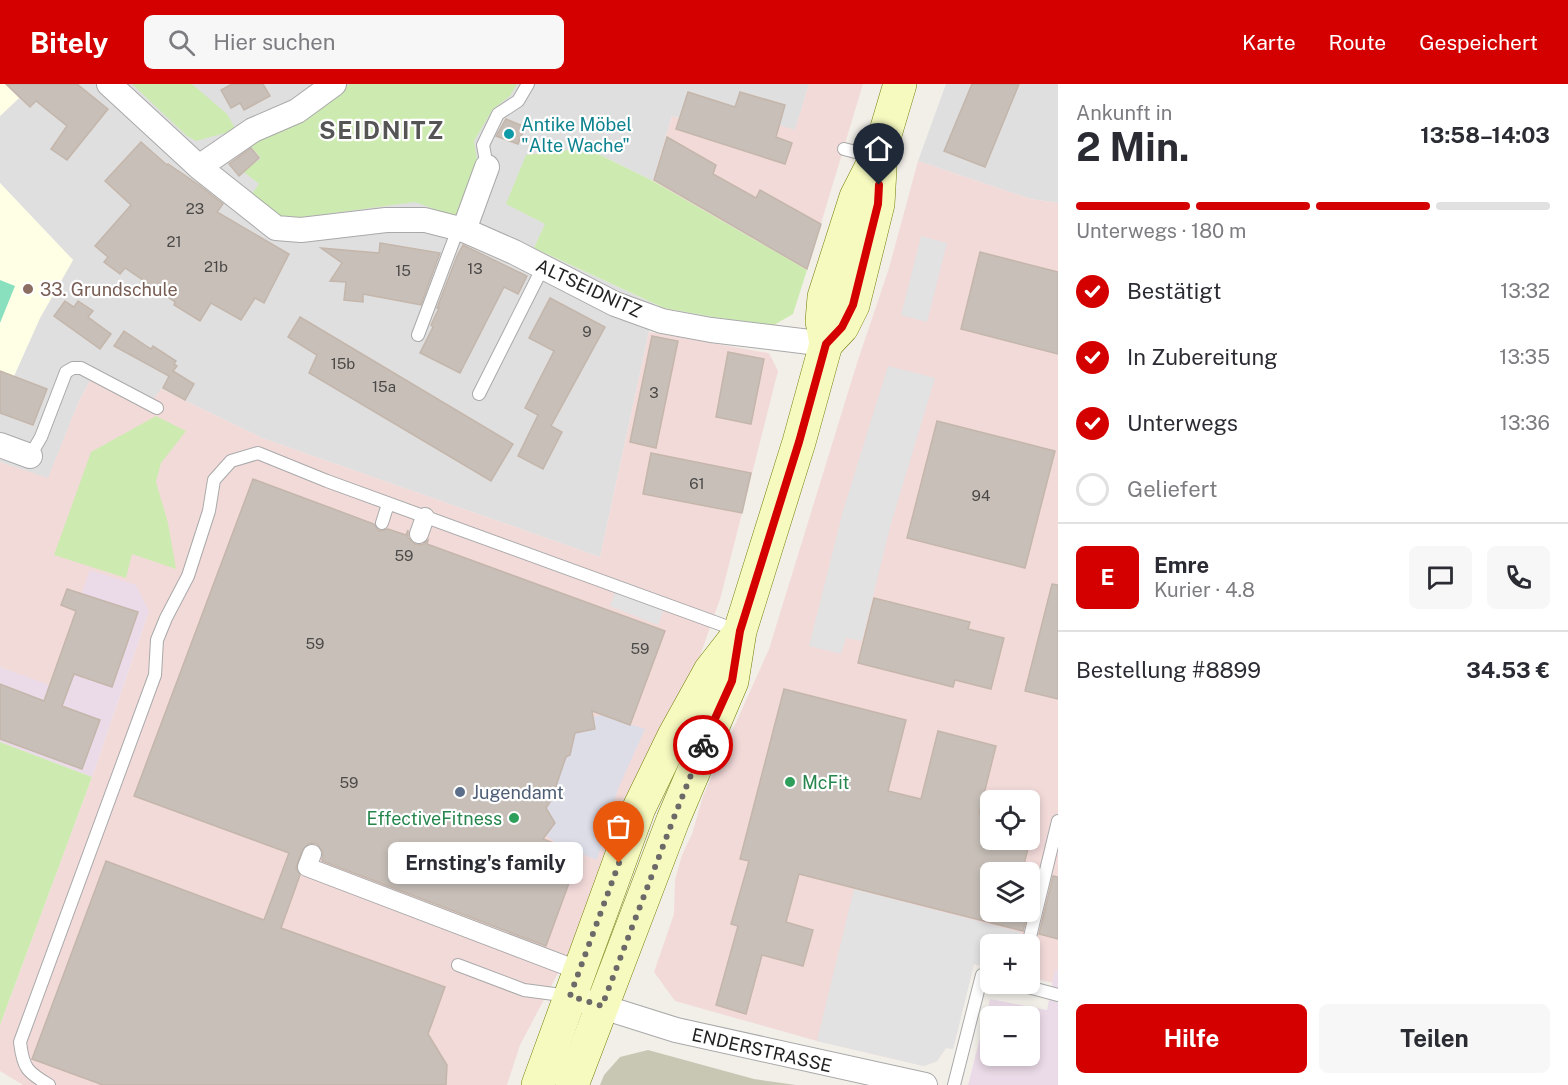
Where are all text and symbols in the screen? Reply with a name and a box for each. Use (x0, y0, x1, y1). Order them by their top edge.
search box (144, 15, 564, 69)
text: Bitely (30, 26, 108, 59)
icon: search (165, 26, 198, 59)
text: Hier suchen (213, 29, 336, 55)
text: Karte (1242, 30, 1296, 55)
text: Route (1329, 30, 1386, 55)
text: Gespeichert (1419, 30, 1538, 55)
text: Ankunft in (1076, 101, 1172, 125)
place label: Antike Möbel "Alte Wache" (521, 114, 632, 156)
district label: SEIDNITZ (319, 116, 445, 144)
text: 13:58–14:03 (1420, 122, 1550, 148)
pin (853, 123, 904, 185)
text: 2 Min. (1076, 124, 1190, 170)
marker: Antike Möbel "Alte Wache" (502, 127, 516, 141)
icon: home (862, 132, 895, 165)
house number: 23 (186, 200, 204, 217)
text: Unterwegs · 180 m (1076, 219, 1246, 243)
house number: 21 (166, 233, 182, 250)
street label: ALTSEIDNITZ (533, 254, 645, 322)
house number: 21b (204, 258, 228, 275)
house number: 13 (467, 260, 483, 277)
house number: 15 (395, 262, 411, 279)
icon: check (1076, 275, 1109, 308)
text: Bestätigt (1127, 278, 1222, 304)
place label: 33. Grundschule (40, 279, 178, 300)
text: 13:32 (1500, 279, 1550, 303)
marker: 33. Grundschule (21, 282, 35, 296)
house number: 9 (582, 323, 592, 340)
icon: check (1076, 341, 1109, 374)
text: In Zubereitung (1127, 344, 1278, 370)
text: 13:35 (1499, 345, 1550, 369)
house number: 15b (331, 355, 355, 372)
house number: 15a (372, 378, 396, 395)
house number: 3 (649, 384, 659, 401)
icon: check (1076, 407, 1109, 440)
text: Unterwegs (1127, 410, 1238, 436)
text: 13:36 (1500, 411, 1550, 435)
house number: 61 (689, 475, 705, 492)
text: Geliefert (1127, 476, 1217, 502)
house number: 94 (972, 487, 990, 504)
button: chat (1409, 546, 1472, 609)
button: phone (1487, 546, 1550, 609)
house number: 59 (395, 547, 413, 564)
text: Emre (1154, 552, 1209, 578)
text: E (1101, 564, 1114, 590)
text: Kurier · 4.8 (1154, 578, 1255, 602)
house number: 59 (306, 635, 324, 652)
house number: 59 (631, 640, 649, 657)
text: Bestellung #8899 (1076, 657, 1261, 683)
text: 34.53 € (1466, 657, 1550, 683)
courier (673, 715, 733, 775)
icon: bike (687, 729, 720, 762)
place label: McFit (802, 772, 850, 793)
house number: 59 (340, 774, 358, 791)
marker: McFit (783, 775, 797, 789)
place label: Jugendamt (472, 782, 564, 803)
marker: Jugendamt (453, 785, 467, 799)
map controls (980, 790, 1040, 1066)
button: locate (980, 790, 1040, 850)
pin (593, 801, 644, 863)
place label: EffectiveFitness (366, 808, 502, 829)
icon: bag (602, 810, 635, 843)
marker: EffectiveFitness (507, 811, 521, 825)
callout: Ernsting's family (388, 842, 583, 884)
text: Ernsting's family (405, 851, 566, 875)
button: layers (980, 862, 1040, 922)
button: + (980, 934, 1040, 994)
button: Hilfe (1076, 1004, 1307, 1073)
button: Teilen (1319, 1004, 1550, 1073)
button: − (980, 1006, 1040, 1066)
street label: ENDERSTRASSE (690, 1024, 834, 1076)

